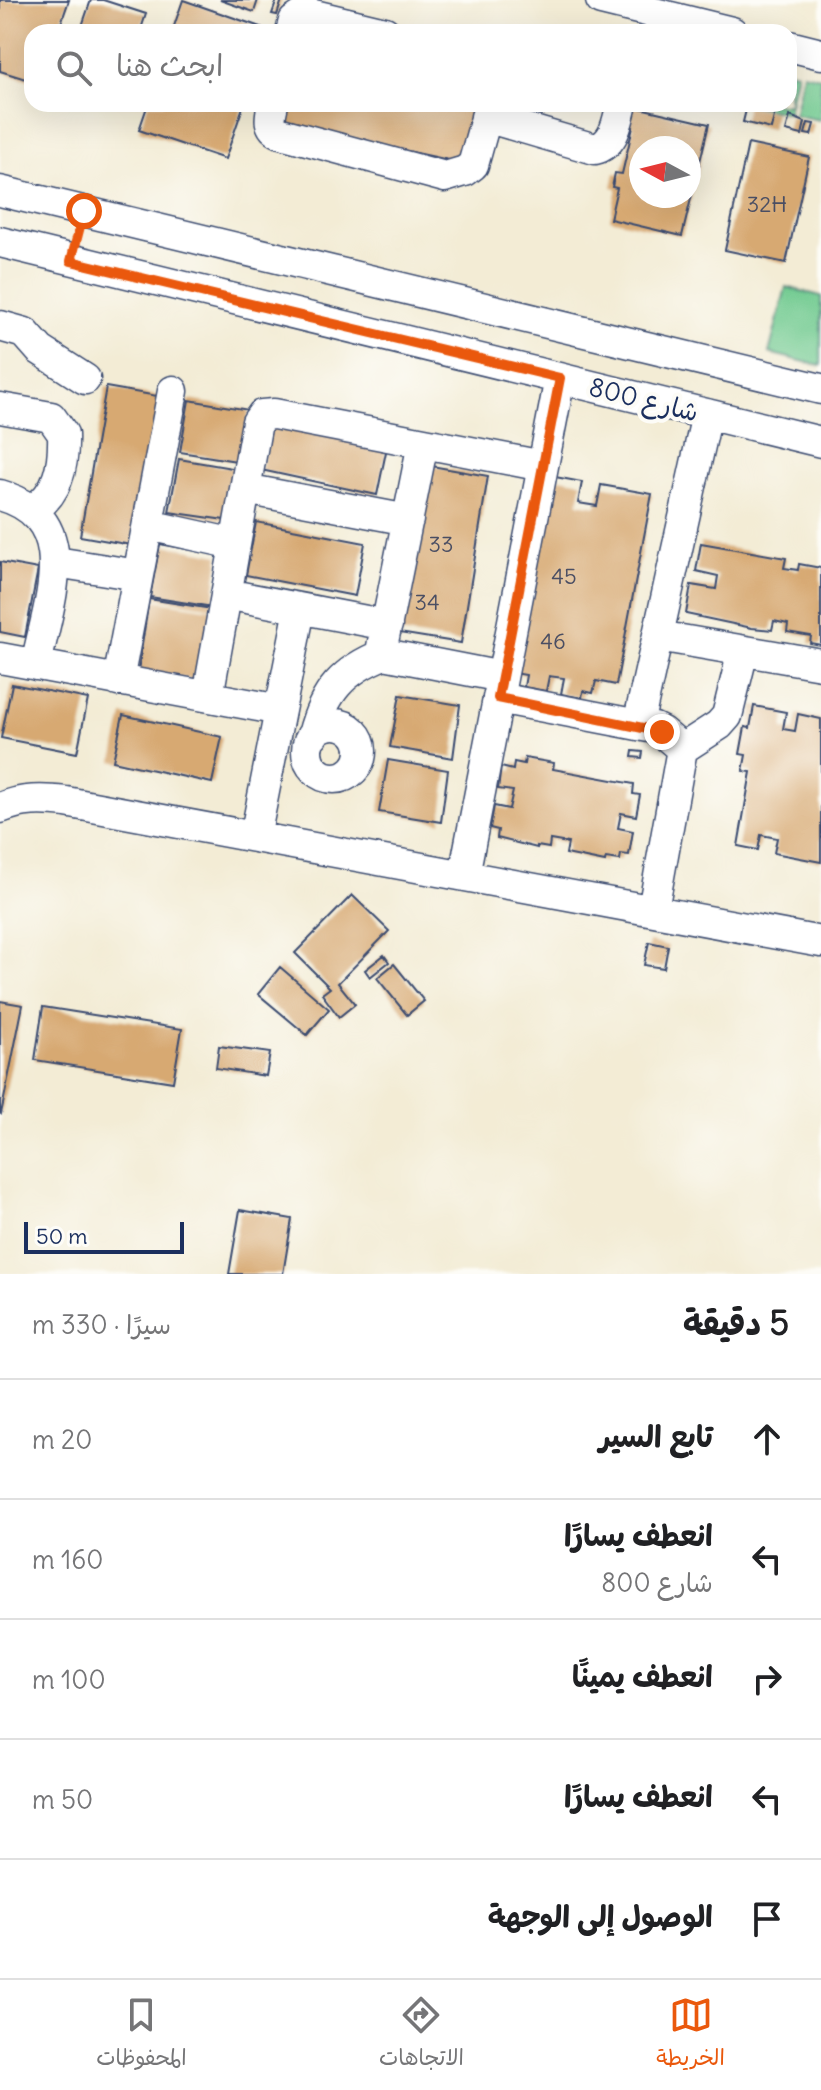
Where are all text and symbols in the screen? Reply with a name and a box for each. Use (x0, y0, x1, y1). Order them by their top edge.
search box (24, 24, 797, 112)
icon: search (52, 46, 96, 90)
text: ابحث هنا (116, 46, 223, 84)
north arrow (629, 136, 701, 208)
house number: 32H (747, 190, 787, 218)
route start (66, 193, 102, 229)
street label: شارع 800 (585, 369, 702, 430)
house number: 33 (429, 530, 454, 558)
house number: 45 (551, 562, 577, 590)
house number: 34 (414, 588, 440, 616)
house number: 46 (540, 627, 566, 655)
route end (644, 714, 680, 750)
scale bar (24, 1218, 184, 1254)
text: 50 m (36, 1222, 88, 1250)
text: 5 دقيقة (683, 1301, 789, 1344)
text: سيرًا · 330 m (32, 1308, 171, 1341)
text: تابع السير (599, 1417, 713, 1455)
icon: ahead (745, 1417, 789, 1461)
text: 20 m (32, 1423, 92, 1456)
text: انعطف يسارًا (564, 1516, 713, 1554)
icon: left (745, 1537, 789, 1581)
text: 160 m (32, 1543, 103, 1576)
text: شارع 800 (601, 1566, 713, 1599)
text: انعطف يمينًا (572, 1657, 713, 1695)
icon: right (745, 1657, 789, 1701)
text: 100 m (32, 1663, 106, 1696)
text: انعطف يسارًا (564, 1777, 713, 1815)
icon: left (745, 1777, 789, 1821)
text: 50 m (32, 1783, 93, 1816)
text: الوصول إلى الوجهة (488, 1897, 713, 1935)
icon: arrive (745, 1897, 789, 1941)
tab: المحفوظات (96, 1993, 187, 2077)
tab: الاتجاهات (379, 1993, 464, 2077)
tab: الخريطة (656, 1993, 725, 2077)

